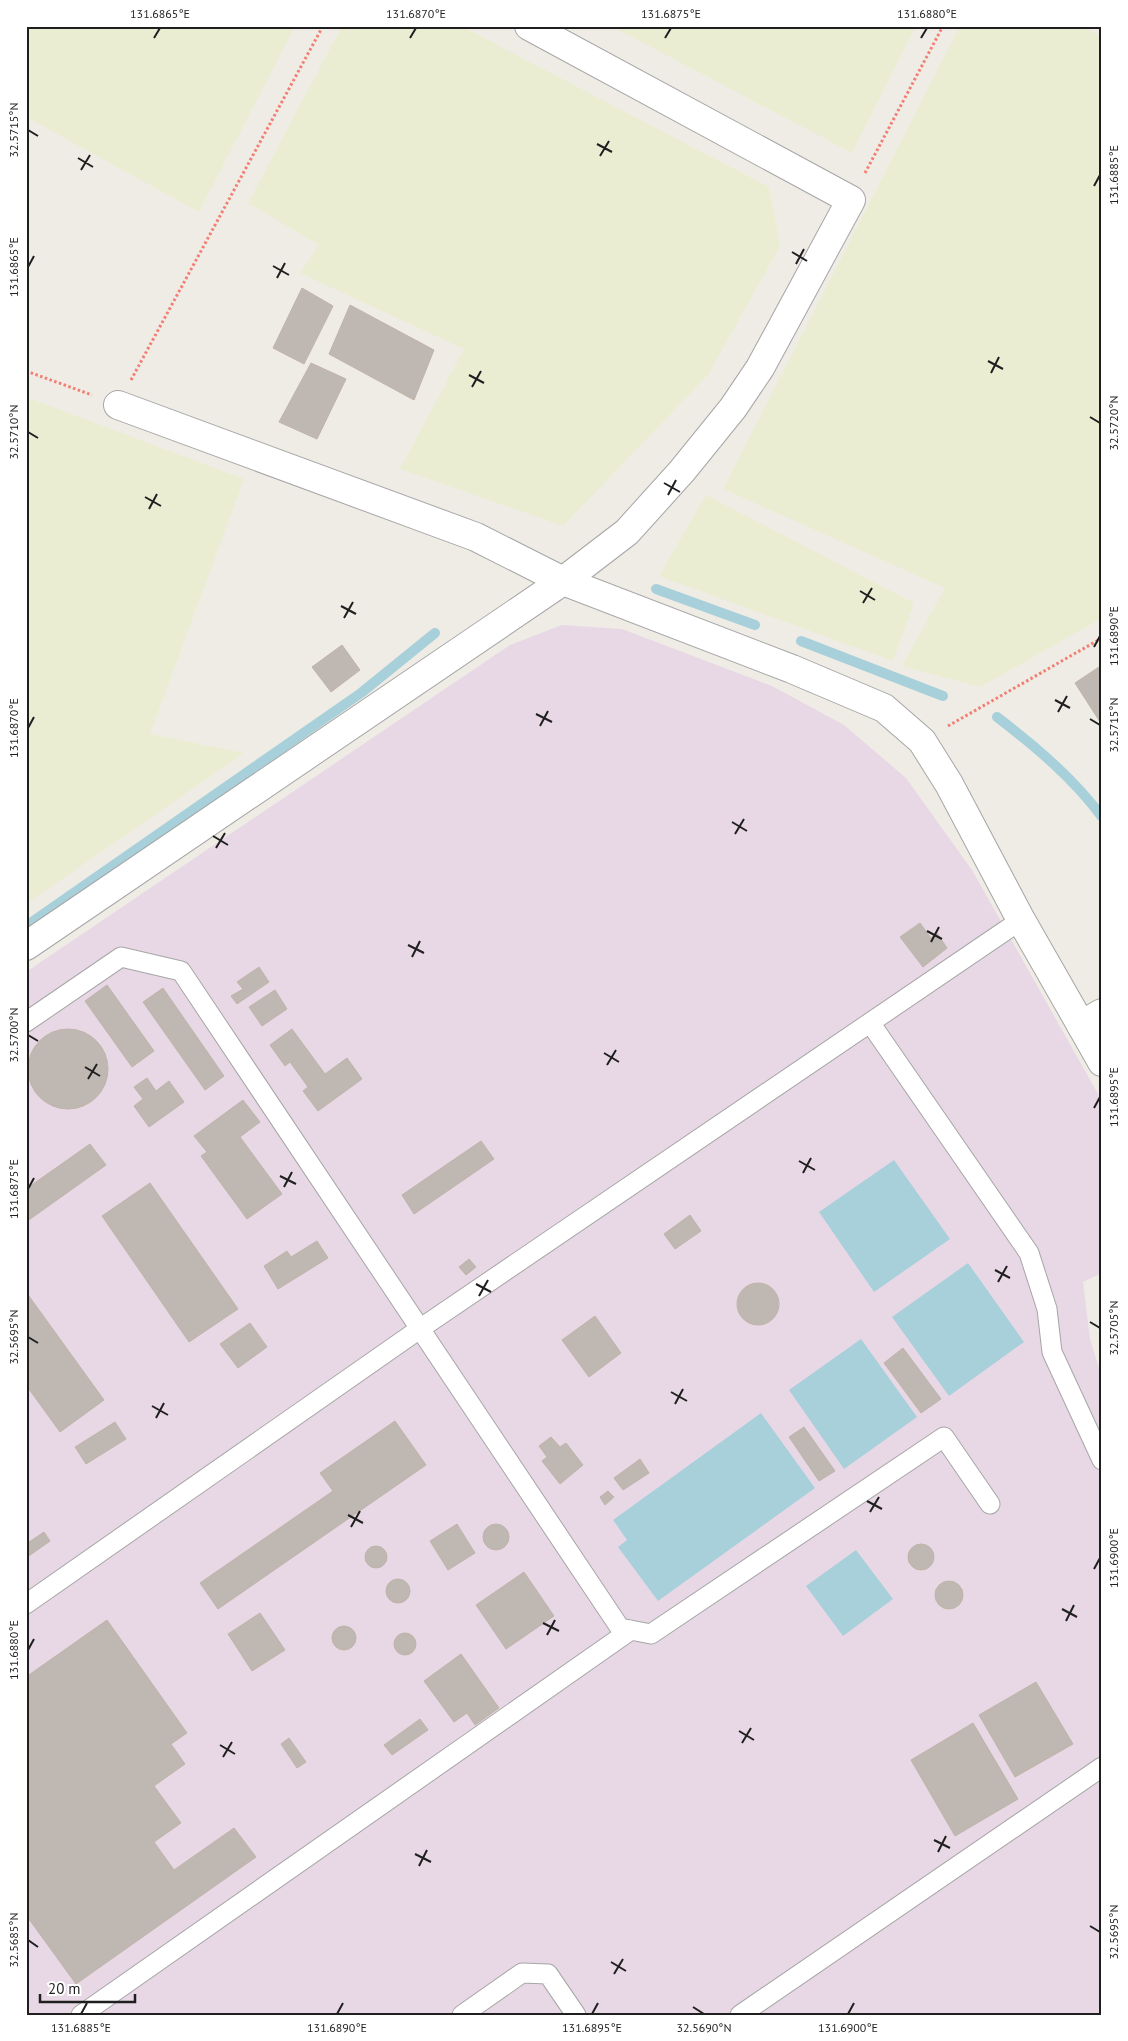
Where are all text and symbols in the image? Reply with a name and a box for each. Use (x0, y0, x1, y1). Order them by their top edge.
text: 131.6865°E (130, 6, 190, 21)
text: 131.6870°E (386, 6, 446, 21)
text: 131.6875°E (641, 6, 701, 21)
text: 131.6880°E (897, 6, 957, 21)
text: 32.5715°N (6, 103, 21, 157)
text: 131.6885°E (1106, 145, 1121, 205)
text: 131.6865°E (6, 237, 21, 297)
text: 32.5720°N (1106, 396, 1121, 450)
text: 32.5710°N (6, 405, 21, 459)
text: 131.6890°E (1106, 606, 1121, 666)
text: 131.6870°E (6, 698, 21, 758)
text: 32.5715°N (1106, 698, 1121, 752)
text: 32.5700°N (6, 1008, 21, 1062)
text: 131.6895°E (1106, 1067, 1121, 1127)
text: 131.6875°E (6, 1159, 21, 1219)
text: 32.5705°N (1106, 1301, 1121, 1355)
text: 32.5695°N (6, 1310, 21, 1364)
text: 131.6900°E (1106, 1528, 1121, 1588)
text: 131.6880°E (6, 1620, 21, 1680)
text: 32.5695°N (1106, 1905, 1121, 1959)
text: 32.5685°N (6, 1913, 21, 1967)
scale bar (40, 1971, 135, 2003)
text: 20 m (48, 1979, 81, 1998)
text: 131.6885°E (51, 2020, 111, 2035)
text: 131.6890°E (307, 2020, 367, 2035)
text: 131.6895°E (562, 2020, 622, 2035)
text: 32.5690°N (677, 2020, 731, 2035)
text: 131.6900°E (818, 2020, 878, 2035)

